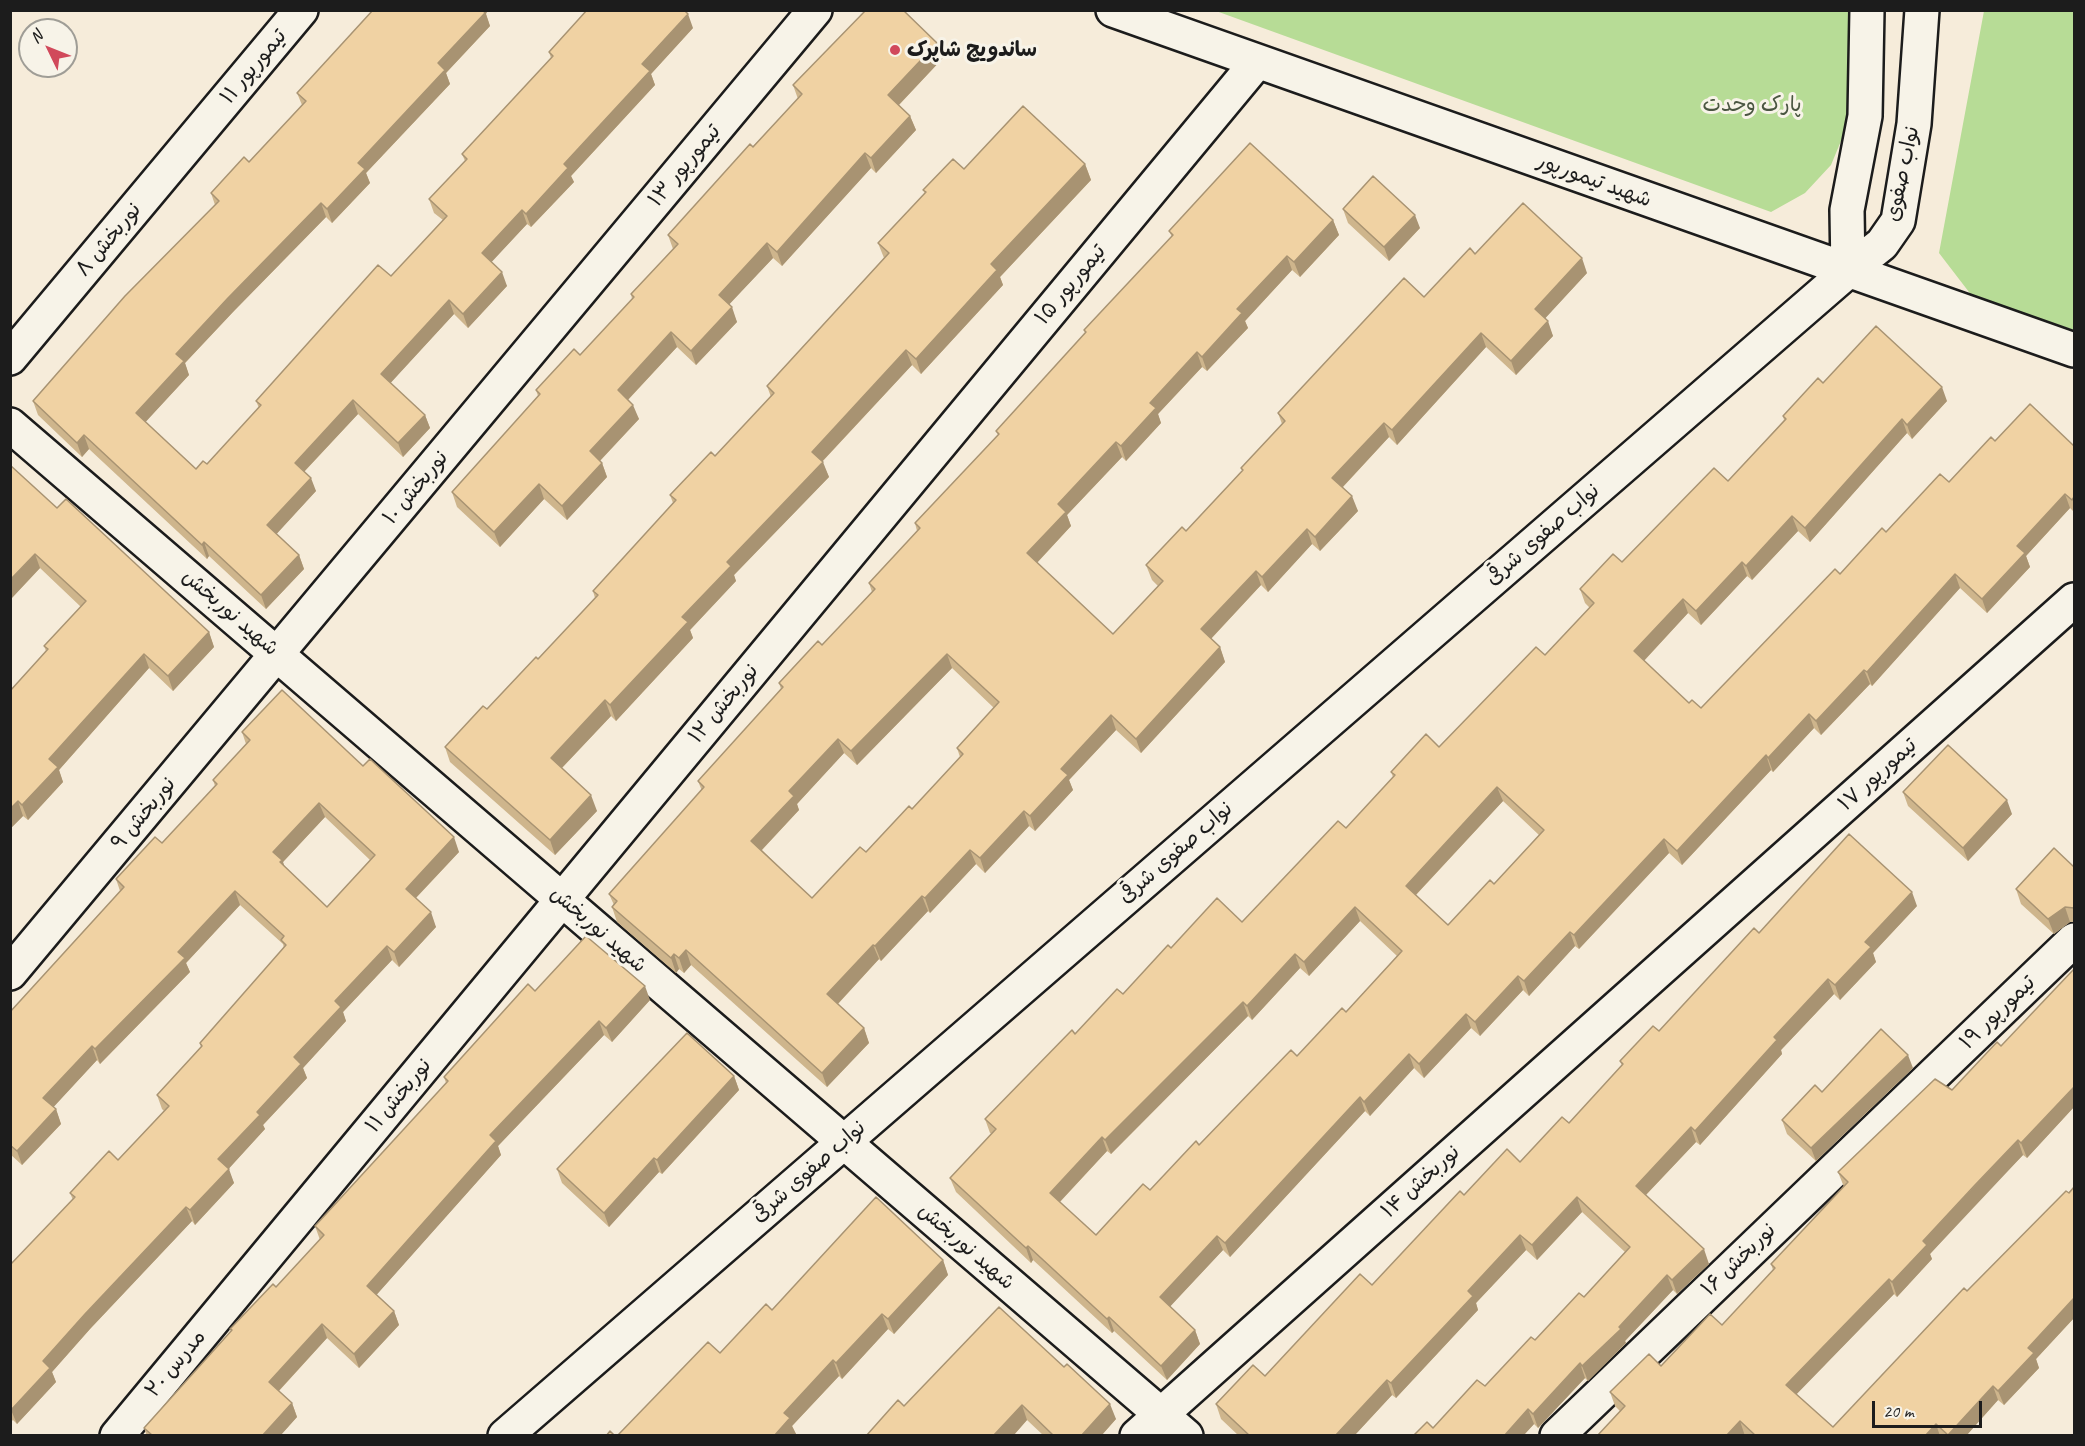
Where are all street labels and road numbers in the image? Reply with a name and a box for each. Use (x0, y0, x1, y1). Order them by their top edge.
street label: تیمورپور ۱۱ (215, 24, 293, 110)
street label: تیمورپور ۱۳ (643, 120, 727, 212)
street label: نواب صفوی (1881, 124, 1925, 224)
street label: شهید تیمورپور (1533, 149, 1655, 213)
street label: نوربخش ۸ (71, 198, 147, 282)
street label: تیمورپور ۱۵ (1030, 240, 1112, 330)
street label: نوربخش ۱۰ (378, 446, 454, 530)
street label: نواب صفوی شرقی (1481, 479, 1605, 591)
street label: شهید نوربخش (177, 564, 283, 662)
street label: نوربخش ۱۲ (684, 659, 764, 749)
street label: تیمورپور ۱۷ (1833, 733, 1923, 817)
street label: نوربخش ۹ (106, 773, 182, 855)
street label: نواب صفوی شرقی (1114, 797, 1238, 909)
street label: شهید نوربخش (545, 881, 651, 979)
street label: تیمورپور ۱۹ (1955, 971, 2041, 1055)
street label: نوربخش ۱۱ (361, 1054, 437, 1138)
street label: نواب صفوی شرقی (747, 1116, 871, 1228)
street label: نوربخش ۱۴ (1376, 1140, 1466, 1224)
street label: شهید نوربخش (913, 1198, 1019, 1296)
street label: نوربخش ۱۶ (1696, 1218, 1782, 1302)
street label: مدرس ۲۰ (140, 1325, 212, 1403)

